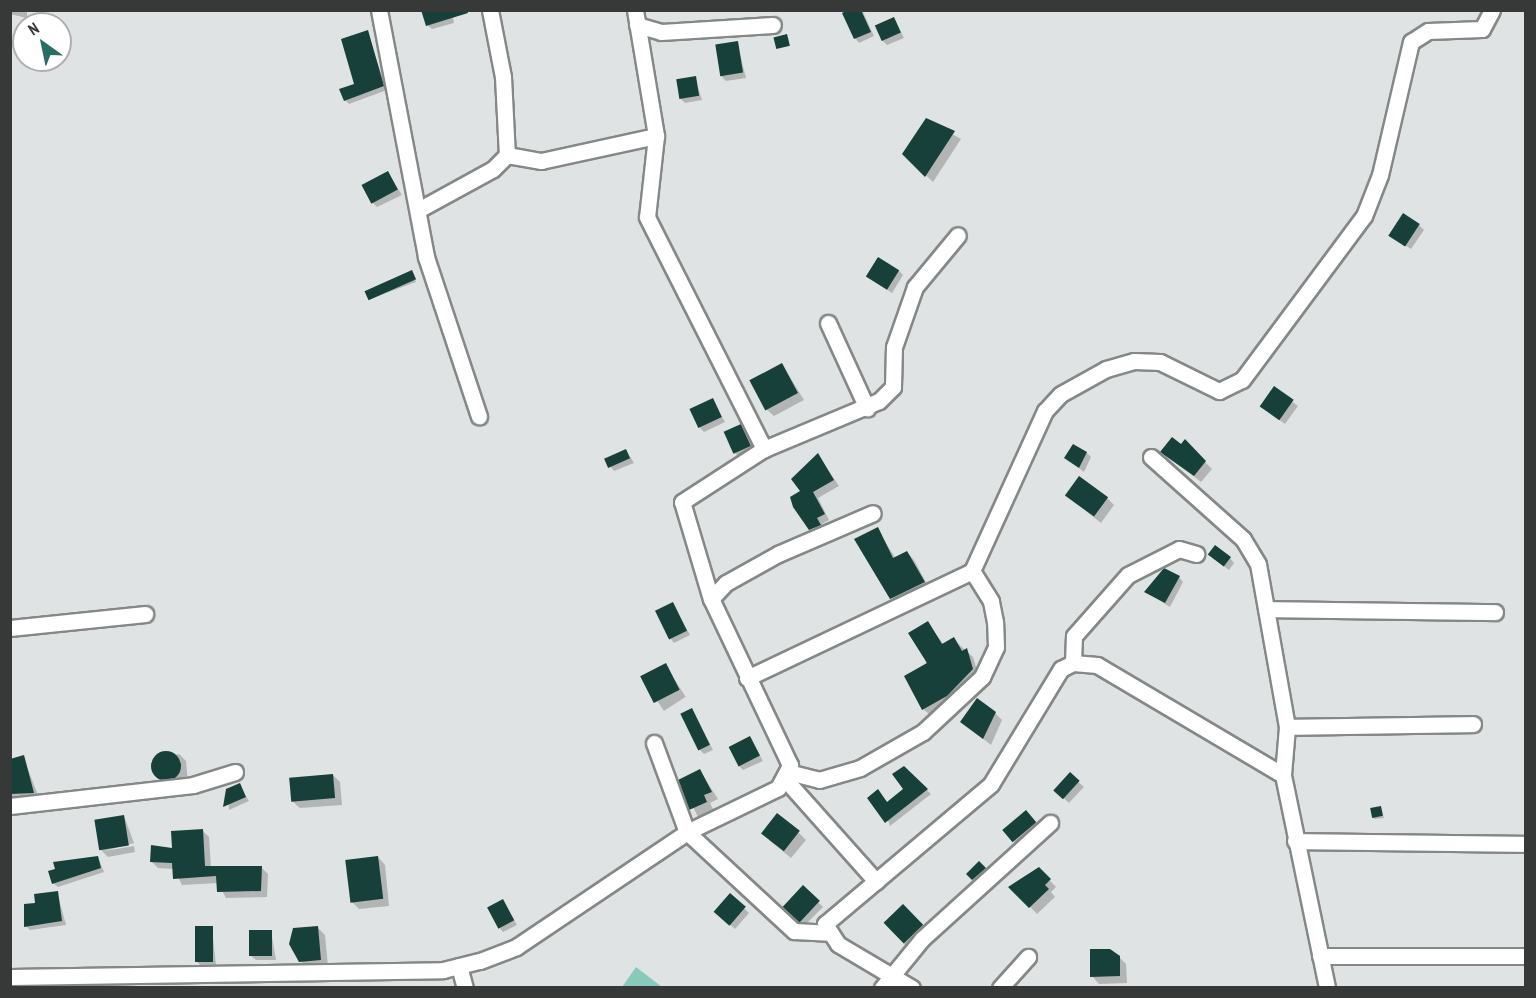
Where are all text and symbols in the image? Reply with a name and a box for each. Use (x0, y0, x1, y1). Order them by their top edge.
north arrow (12, 12, 72, 72)
text: N (24, 18, 42, 39)

